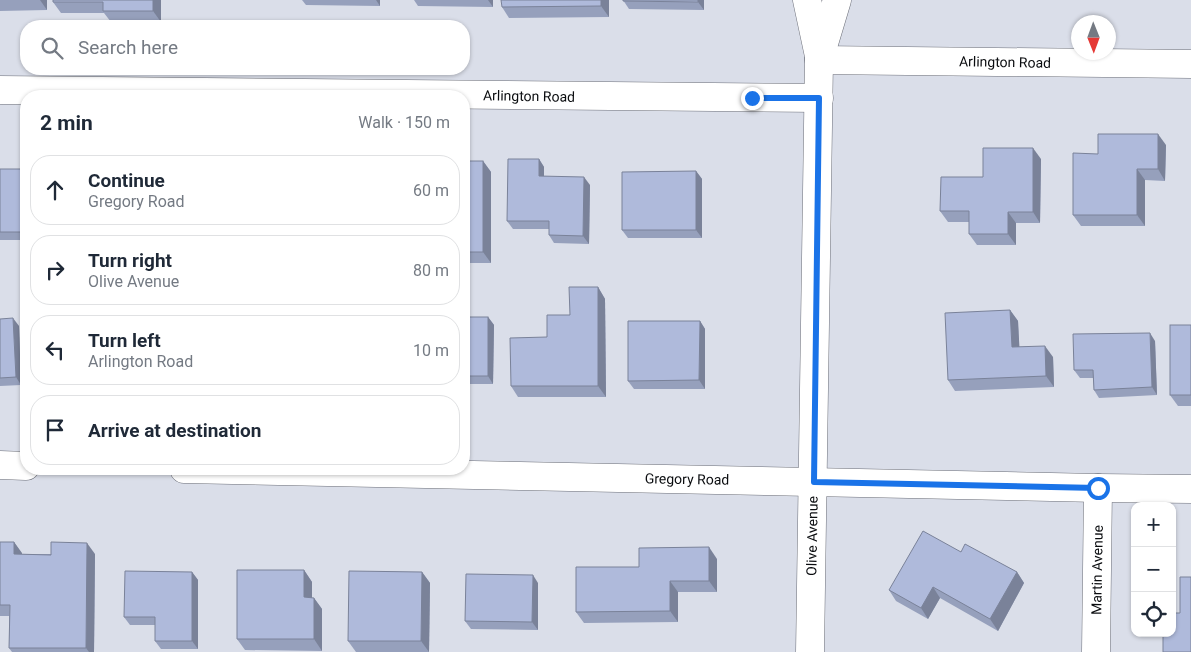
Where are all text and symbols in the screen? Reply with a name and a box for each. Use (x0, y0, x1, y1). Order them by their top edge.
north arrow (1071, 15, 1116, 60)
search box (20, 20, 470, 75)
icon: search (38, 34, 66, 62)
text: Search here (78, 36, 178, 59)
street label: Arlington Road (959, 53, 1051, 71)
street label: Arlington Road (483, 87, 575, 105)
route end (741, 87, 764, 110)
text: 2 min (40, 111, 93, 135)
text: Walk · 150 m (358, 113, 450, 132)
text: Continue (88, 169, 165, 192)
icon: ahead (41, 176, 69, 204)
text: 60 m (413, 181, 449, 200)
text: Gregory Road (88, 192, 185, 211)
text: Turn right (88, 249, 172, 272)
icon: right (41, 256, 69, 284)
text: 80 m (413, 261, 449, 280)
text: Olive Avenue (88, 272, 179, 291)
text: Turn left (88, 329, 161, 352)
icon: left (41, 336, 69, 364)
text: 10 m (413, 341, 449, 360)
text: Arlington Road (88, 352, 193, 371)
icon: arrive (41, 416, 69, 444)
text: Arrive at destination (88, 419, 261, 442)
street label: Gregory Road (645, 470, 729, 488)
route start (1087, 477, 1110, 500)
street label: Olive Avenue (803, 496, 821, 576)
map controls (1131, 502, 1176, 637)
button: + (1131, 502, 1176, 547)
street label: Martin Avenue (1088, 525, 1106, 615)
button: − (1131, 547, 1176, 592)
button: locate (1131, 592, 1176, 637)

